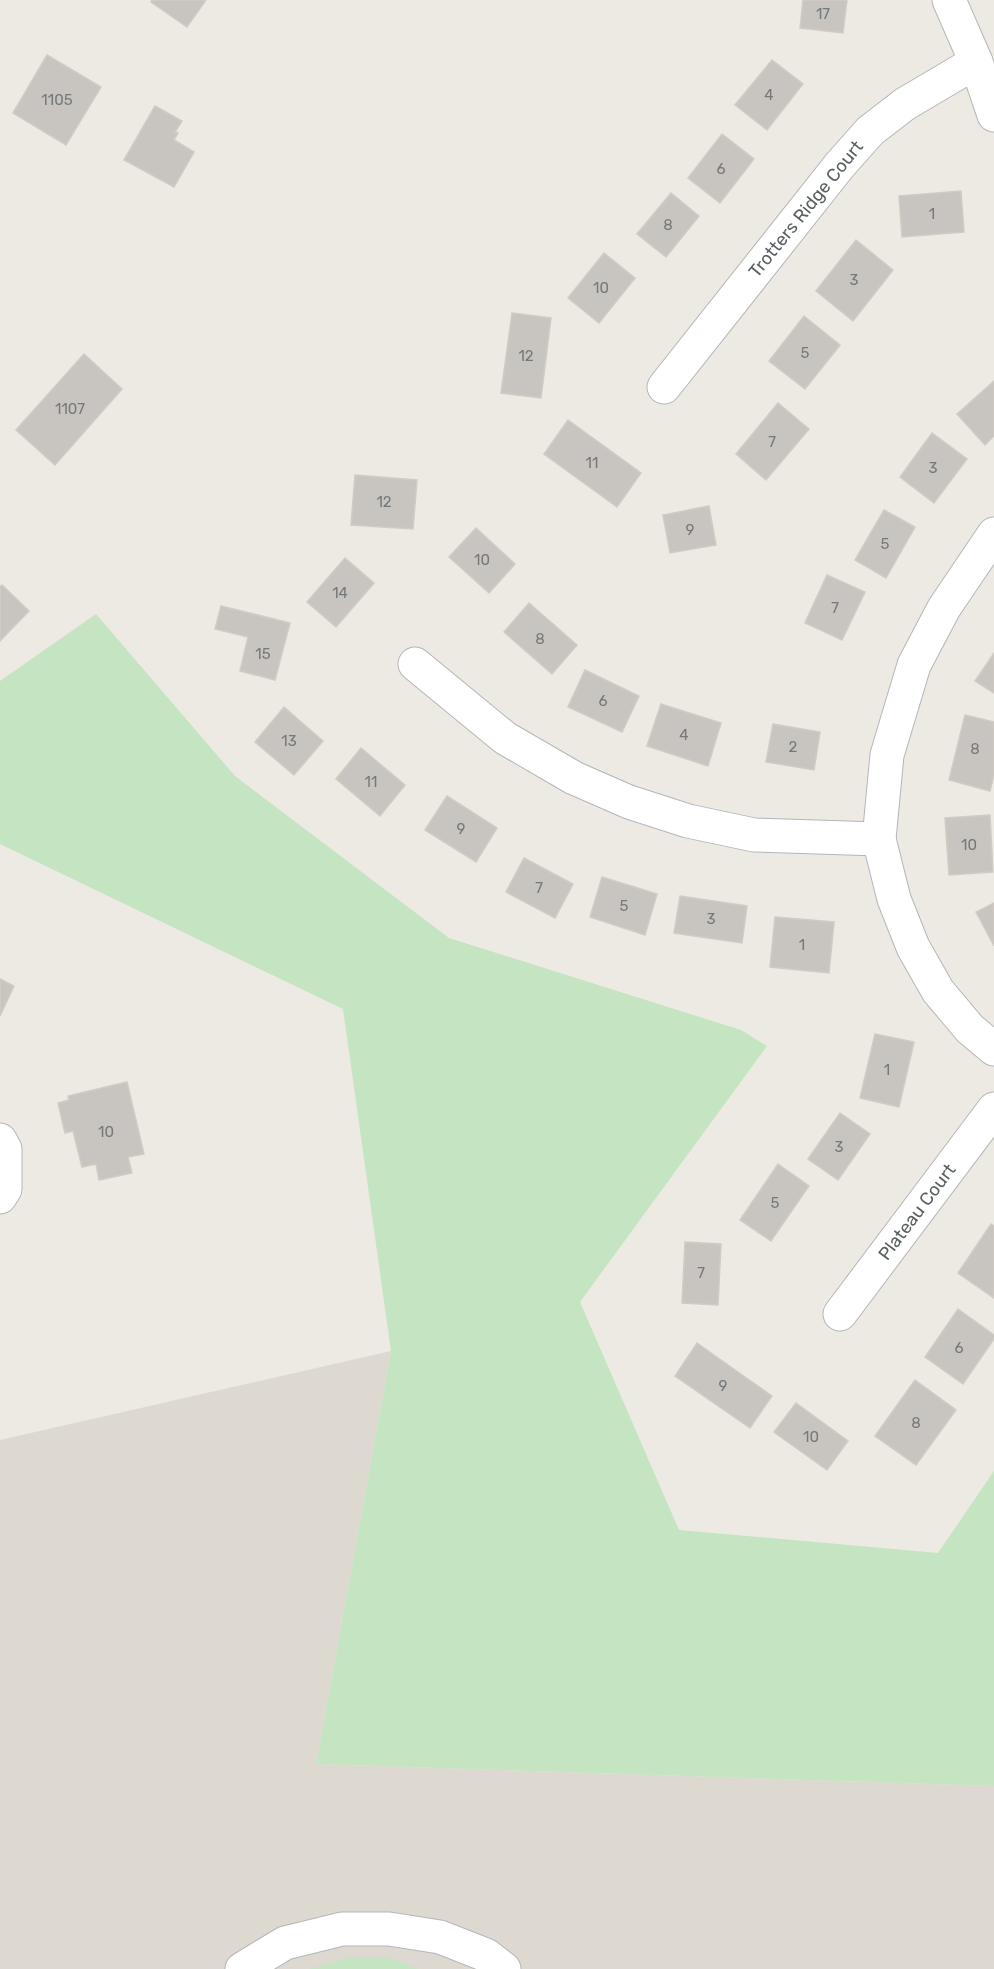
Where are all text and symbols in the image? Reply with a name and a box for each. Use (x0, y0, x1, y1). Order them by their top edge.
house number: 17 (816, 5, 830, 23)
house number: 4 (764, 86, 774, 104)
house number: 1105 (41, 91, 73, 109)
street label: Trotters Ridge Court (744, 136, 868, 282)
house number: 6 (716, 160, 726, 178)
house number: 1 (929, 205, 935, 223)
house number: 8 (663, 216, 673, 234)
house number: 3 (849, 271, 859, 289)
house number: 10 (593, 279, 609, 297)
house number: 5 (801, 344, 810, 362)
house number: 12 (518, 347, 534, 365)
house number: 1107 (55, 400, 85, 418)
house number: 7 (768, 433, 776, 451)
house number: 11 (586, 454, 598, 472)
house number: 3 (928, 459, 938, 477)
house number: 12 (376, 493, 392, 511)
house number: 9 (686, 521, 695, 539)
house number: 5 (881, 535, 890, 553)
house number: 10 (474, 551, 490, 569)
house number: 14 (332, 584, 348, 602)
house number: 7 (831, 599, 839, 617)
house number: 8 (535, 630, 545, 648)
house number: 15 (255, 645, 271, 663)
house number: 6 (598, 692, 608, 710)
house number: 4 (679, 726, 689, 744)
house number: 13 (281, 732, 297, 750)
house number: 2 (789, 738, 798, 756)
house number: 8 (970, 740, 980, 758)
house number: 11 (365, 773, 377, 791)
house number: 9 (457, 820, 466, 838)
house number: 10 (961, 836, 977, 854)
house number: 7 (535, 879, 543, 897)
house number: 5 (620, 897, 629, 915)
house number: 3 (706, 910, 716, 928)
house number: 1 (799, 936, 805, 954)
house number: 1 (884, 1061, 890, 1079)
house number: 10 (98, 1123, 114, 1141)
house number: 3 (834, 1138, 844, 1156)
street label: Plateau Court (874, 1159, 960, 1265)
house number: 5 (771, 1194, 780, 1212)
house number: 7 (697, 1264, 705, 1282)
house number: 6 (954, 1339, 964, 1357)
house number: 9 (719, 1377, 728, 1395)
house number: 8 (911, 1414, 921, 1432)
house number: 10 (803, 1428, 819, 1446)

